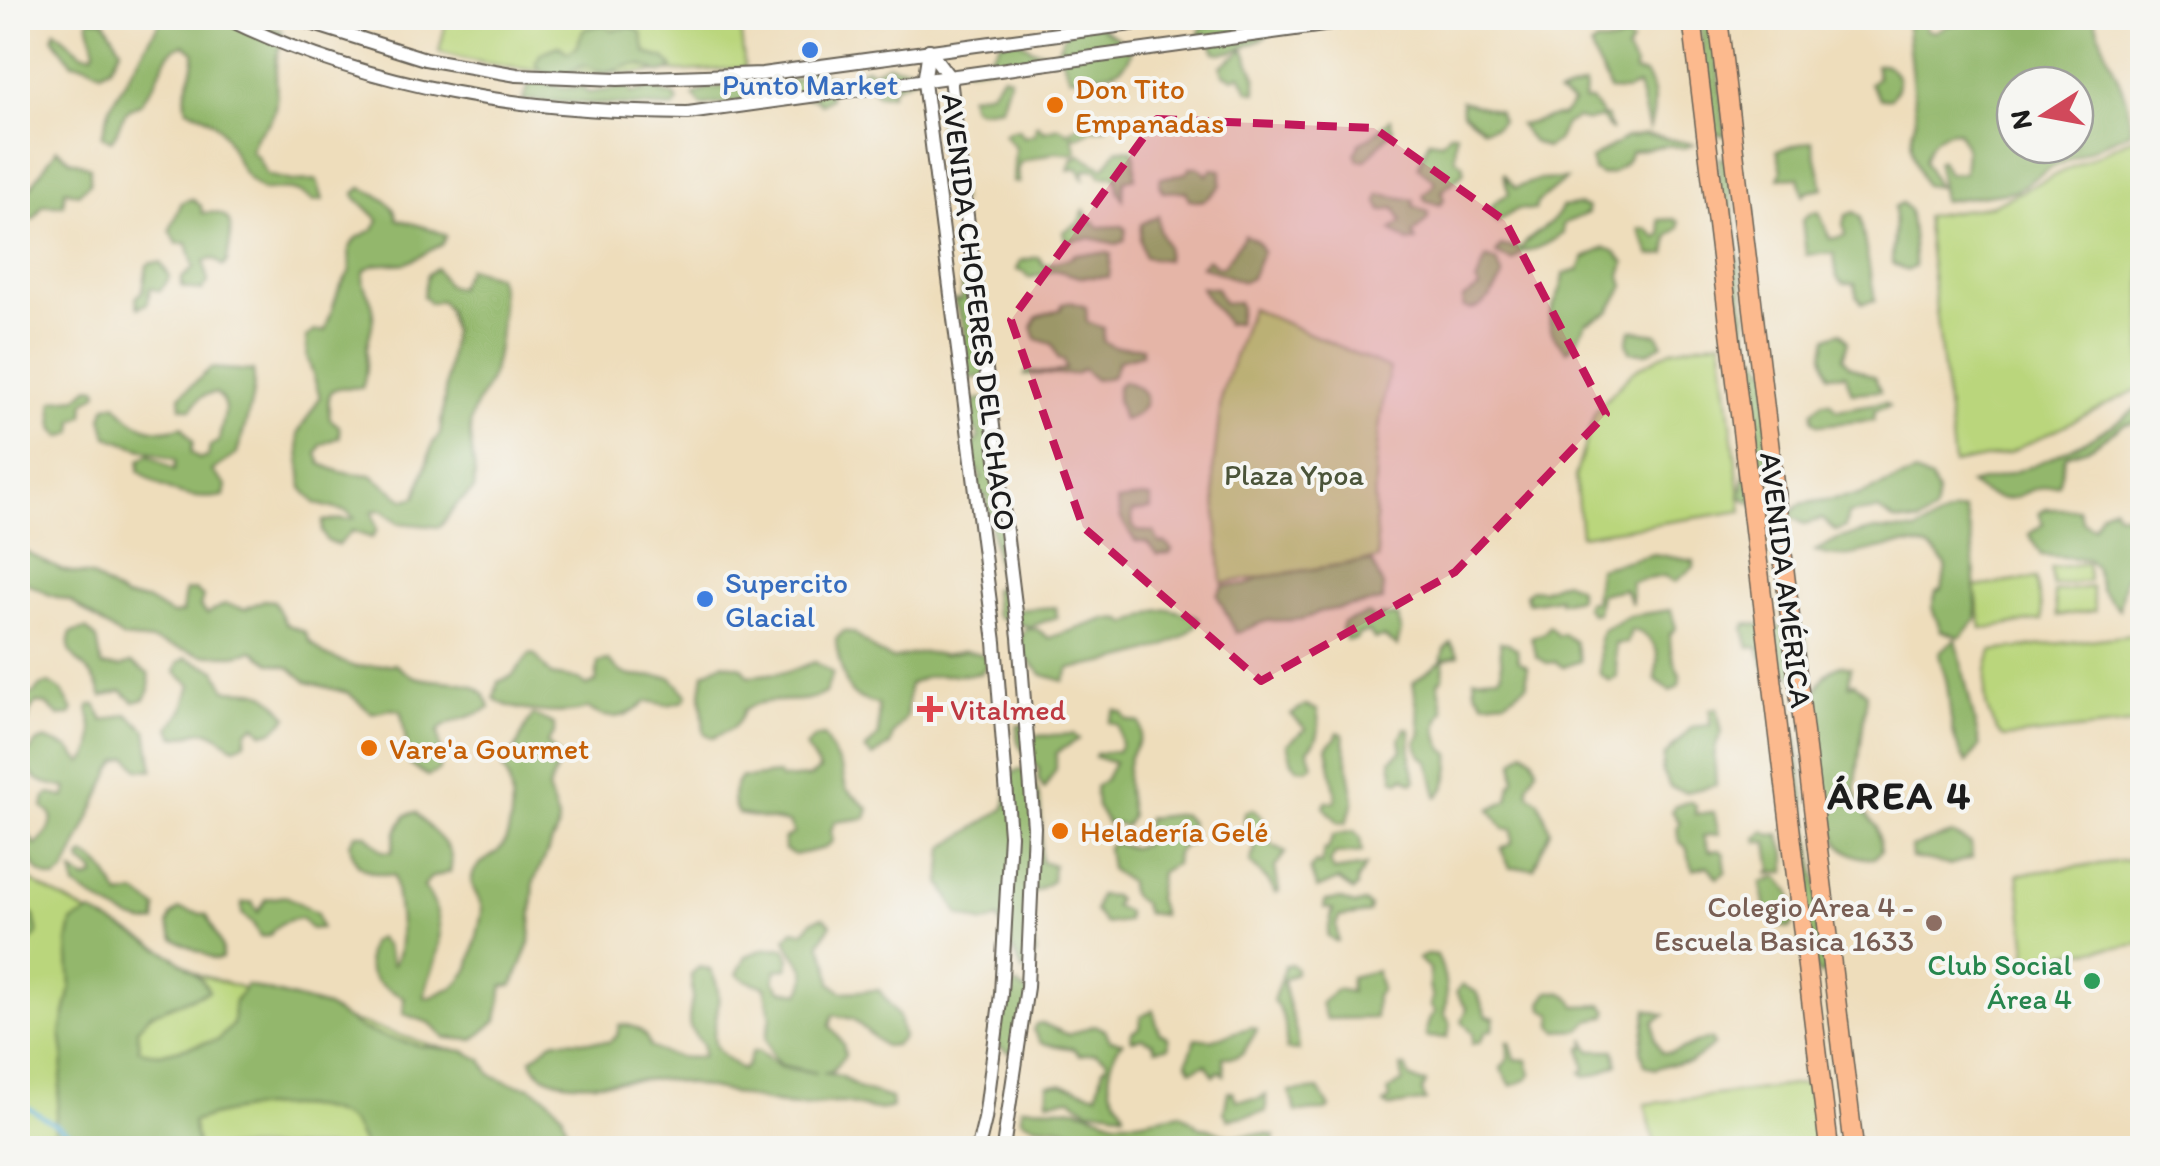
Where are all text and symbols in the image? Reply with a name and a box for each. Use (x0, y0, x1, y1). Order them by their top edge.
marker: Punto Market (799, 39, 821, 61)
north arrow (1995, 65, 2095, 165)
place label: Punto Market (722, 66, 898, 103)
place label: Don Tito Empanadas (1075, 70, 1224, 141)
street label: AVENIDA CHOFERES DEL CHACO (934, 91, 1024, 533)
marker: Don Tito Empanadas (1044, 94, 1066, 116)
text: N (2002, 107, 2039, 132)
street label: AVENIDA AMÉRICA (1752, 450, 1820, 710)
park label: Plaza Ypoa (1224, 456, 1364, 493)
place label: Supercito Glacial (725, 564, 848, 635)
marker: Supercito Glacial (694, 588, 716, 610)
place label: Vitalmed (950, 691, 1067, 728)
marker: Vitalmed (919, 698, 941, 720)
place label: Vare'a Gourmet (389, 730, 589, 767)
marker: Vare'a Gourmet (358, 737, 380, 759)
district label: ÁREA 4 (1827, 771, 1973, 819)
place label: Heladería Gelé (1080, 813, 1269, 850)
marker: Heladería Gelé (1049, 820, 1071, 842)
place label: Colegio Area 4 - Escuela Basica 1633 (1654, 888, 1914, 959)
marker: Colegio Area 4 - Escuela Basica 1633 (1923, 912, 1945, 934)
place label: Club Social Área 4 (1927, 946, 2072, 1017)
marker: Club Social Área 4 (2081, 970, 2103, 992)

